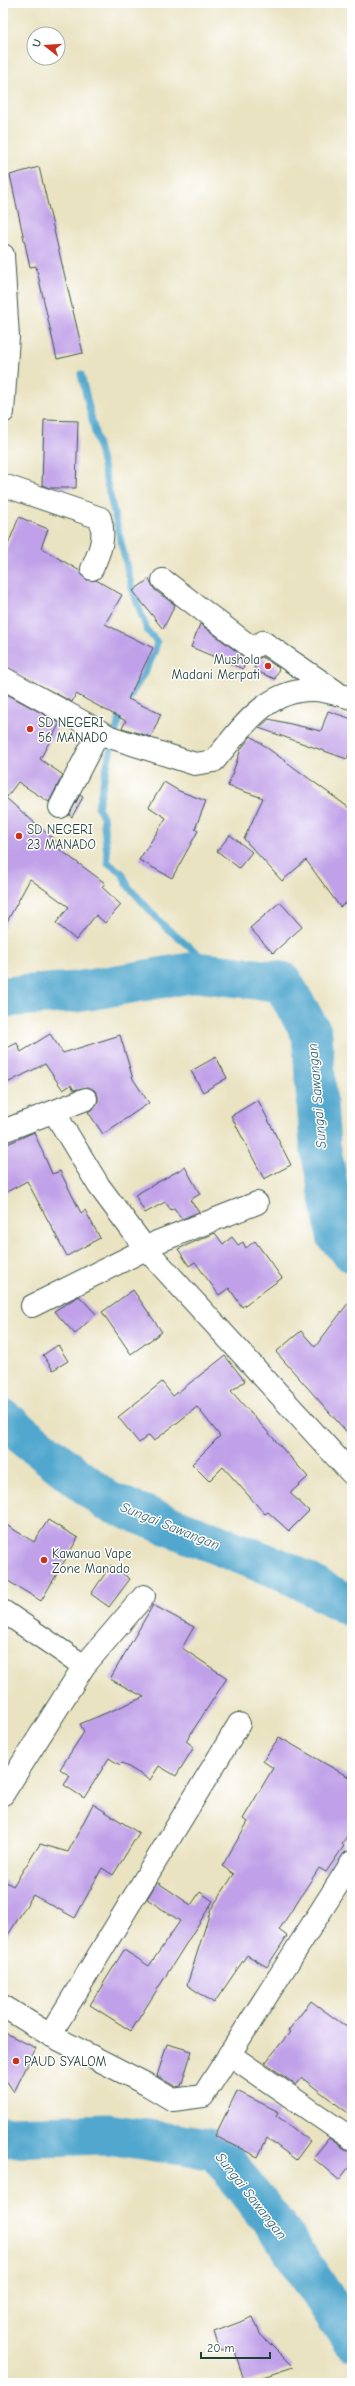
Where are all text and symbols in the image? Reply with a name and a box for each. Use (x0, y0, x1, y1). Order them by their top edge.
north arrow (26, 26, 66, 66)
text: U (30, 38, 44, 49)
place label: Mushola Madani Merpati (171, 652, 260, 682)
marker: Mushola Madani Merpati (263, 661, 273, 671)
place label: SD NEGERI 56 MANADO (38, 715, 108, 745)
marker: SD NEGERI 56 MANADO (25, 724, 35, 734)
place label: SD NEGERI 23 MANADO (27, 822, 96, 852)
marker: SD NEGERI 23 MANADO (14, 831, 24, 841)
water label: Sungai Sawangan (304, 1042, 330, 1149)
water label: Sungai Sawangan (118, 1498, 222, 1554)
place label: Kawanua Vape Zone Manado (52, 1546, 132, 1576)
marker: Kawanua Vape Zone Manado (39, 1555, 49, 1565)
place label: PAUD SYALOM (24, 2054, 106, 2069)
marker: PAUD SYALOM (11, 2056, 21, 2066)
water label: Sungai Sawangan (212, 2149, 290, 2243)
scale bar (201, 2334, 270, 2360)
text: 20 m (207, 2341, 235, 2355)

